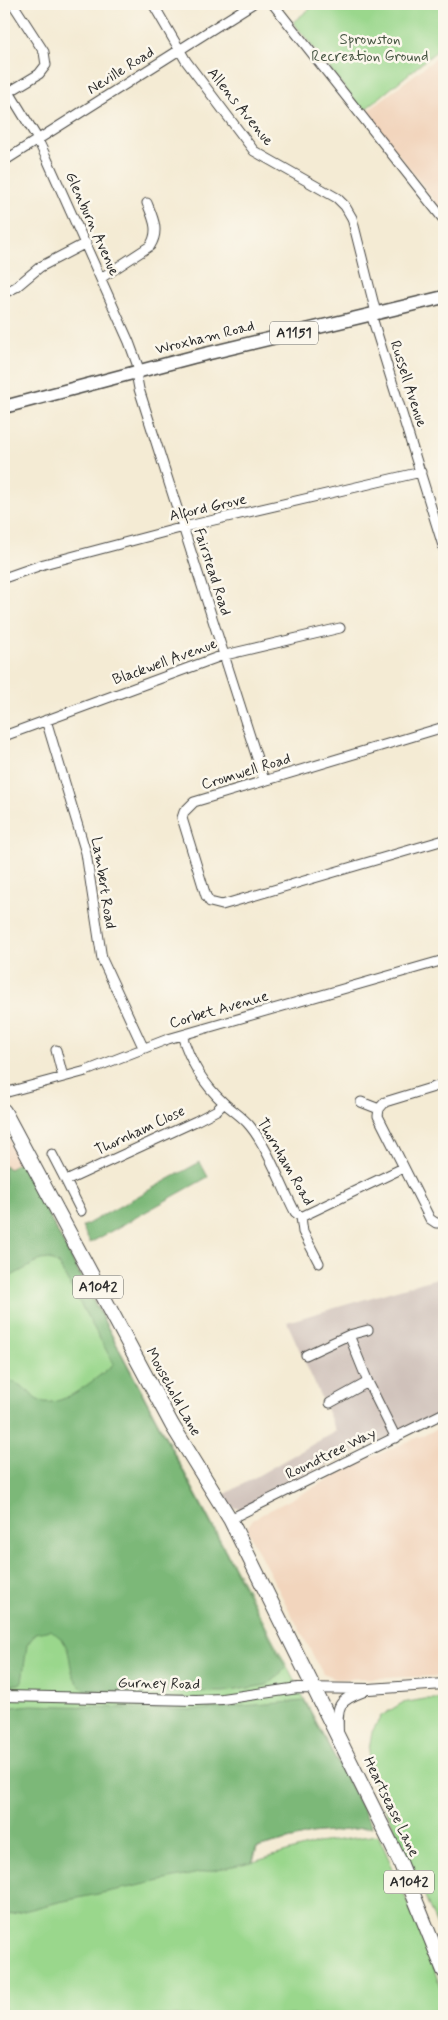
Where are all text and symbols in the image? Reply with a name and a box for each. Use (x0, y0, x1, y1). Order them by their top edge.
park label: Sprowston Recreation Ground (311, 30, 429, 67)
street label: Neville Road (84, 42, 158, 100)
street label: Allens Avenue (202, 64, 278, 150)
street label: Glenburn Avenue (60, 169, 124, 279)
street label: Wroxham Road (153, 316, 257, 360)
road number: A1151 (270, 322, 318, 344)
street label: Russell Avenue (385, 338, 431, 430)
street label: Alford Grove (167, 489, 249, 529)
street label: Fairstead Road (188, 526, 236, 618)
street label: Blackwell Avenue (110, 634, 220, 690)
street label: Cromwell Road (199, 749, 293, 795)
street label: Lambert Road (86, 836, 120, 930)
street label: Corbet Avenue (167, 986, 271, 1034)
street label: Thornham Close (92, 1101, 189, 1161)
street label: Thornham Road (252, 1115, 318, 1209)
road number: A1042 (73, 1275, 123, 1298)
street label: Mousehold Lane (140, 1344, 206, 1440)
street label: Roundtree Way (282, 1423, 380, 1485)
street label: Gurney Road (118, 1673, 200, 1695)
street label: Heartsease Lane (358, 1754, 424, 1860)
road number: A1042 (384, 1870, 434, 1894)

